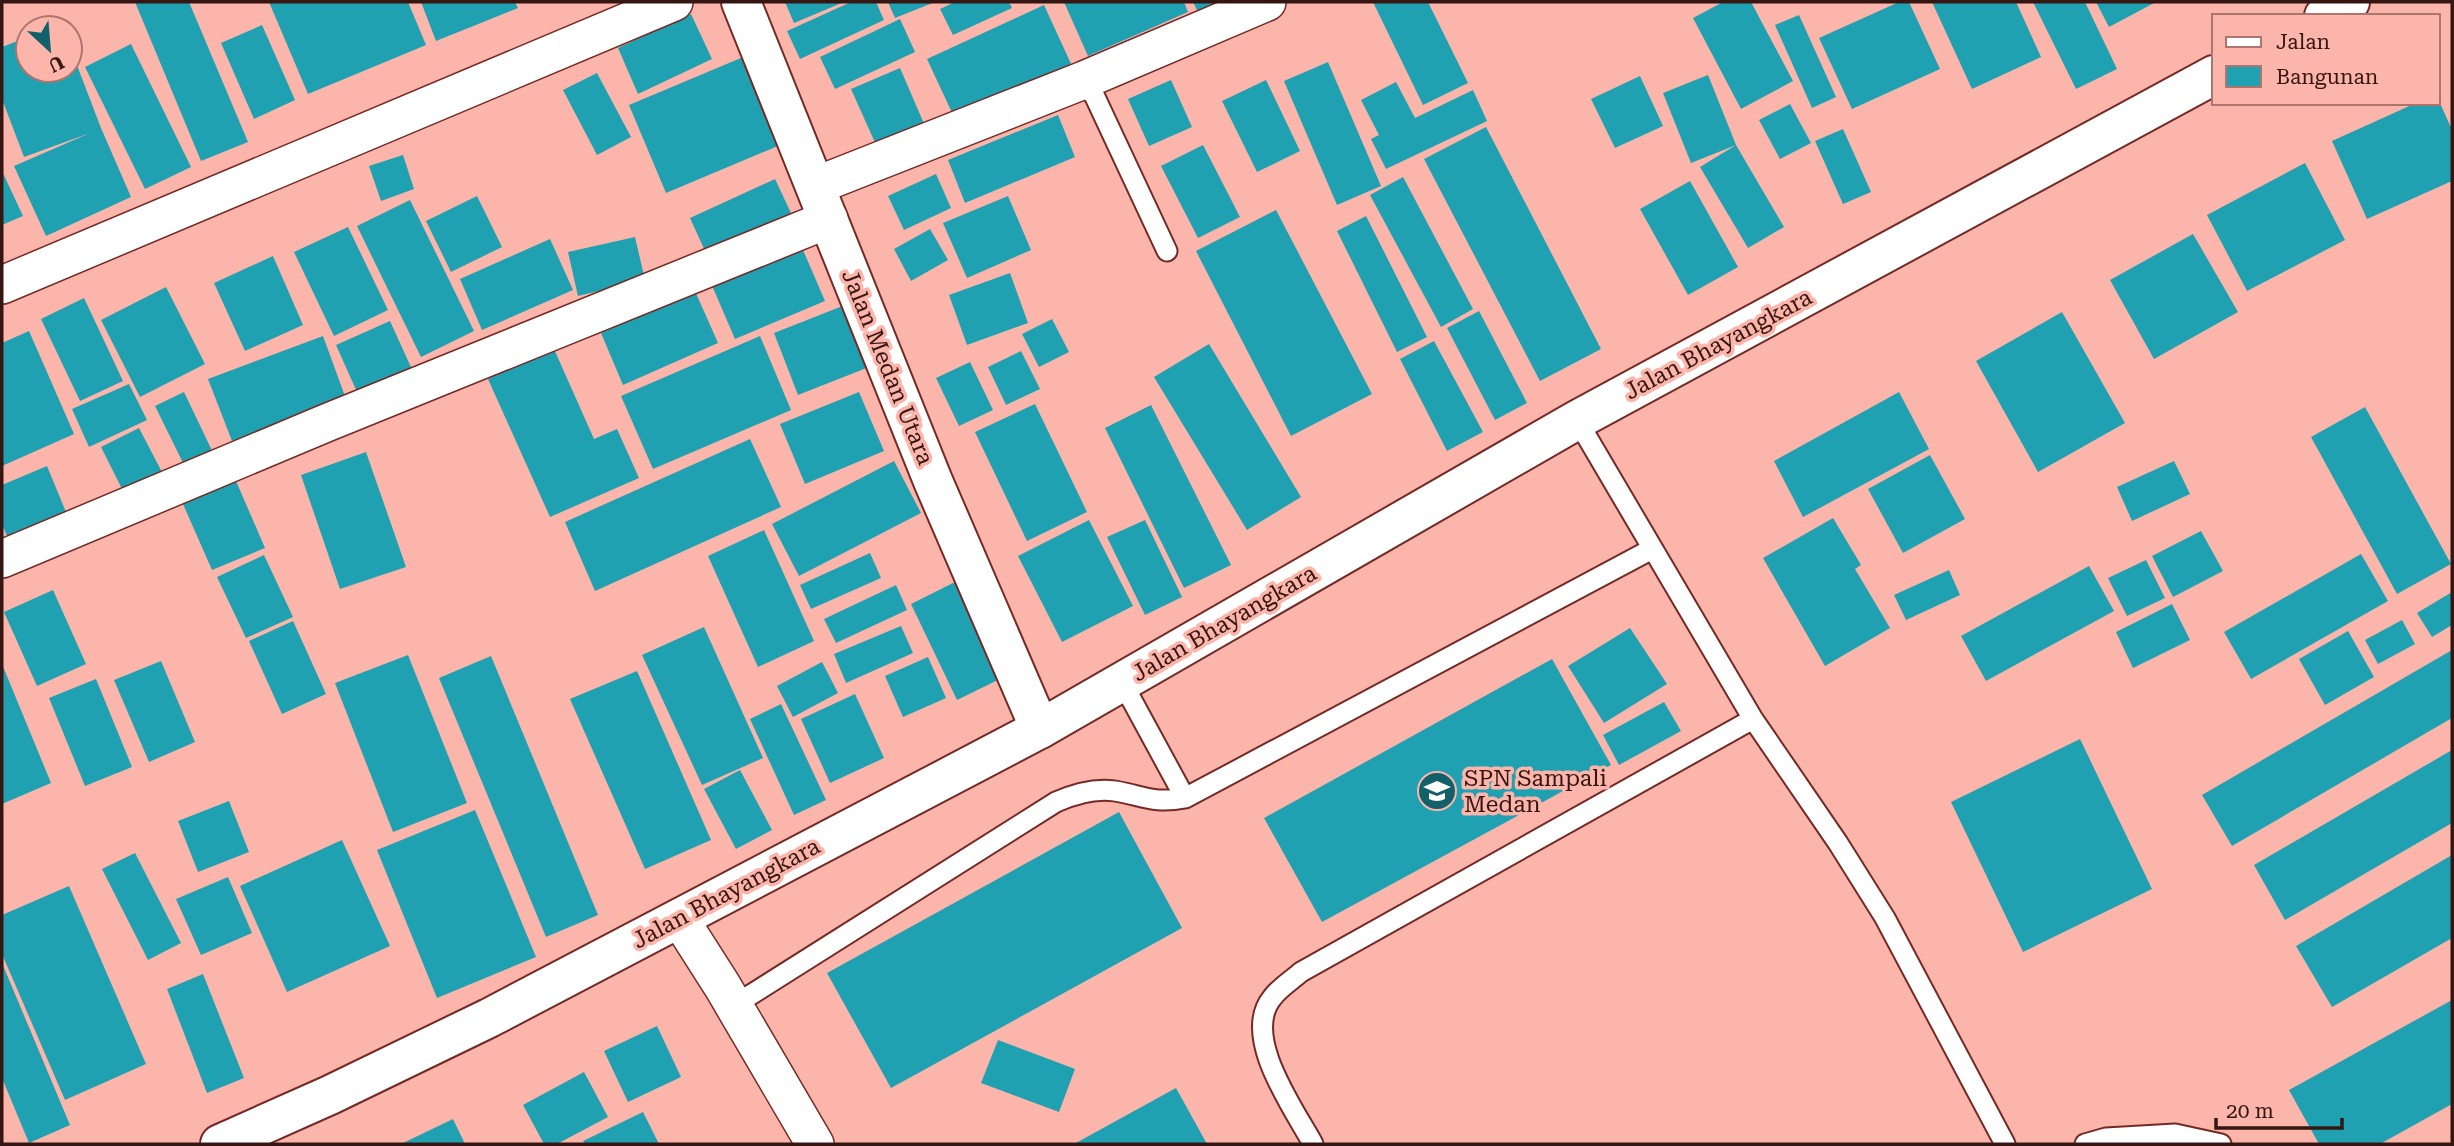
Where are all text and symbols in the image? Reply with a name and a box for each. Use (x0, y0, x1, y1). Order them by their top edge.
north arrow (14, 14, 84, 84)
legend (2212, 14, 2440, 105)
text: Jalan (2276, 30, 2331, 54)
text: U (44, 50, 68, 78)
text: Bangunan (2276, 65, 2379, 89)
street label: Jalan Medan Utara (836, 266, 939, 469)
street label: Jalan Bhayangkara (1620, 283, 1817, 405)
street label: Jalan Bhayangkara (1127, 559, 1322, 687)
place label: SPN Sampali Medan (1464, 765, 1607, 818)
school or university icon: SPN Sampali Medan (1416, 770, 1458, 812)
street label: Jalan Bhayangkara (628, 832, 825, 954)
scale bar (2216, 1086, 2342, 1130)
text: 20 m (2226, 1099, 2274, 1123)

